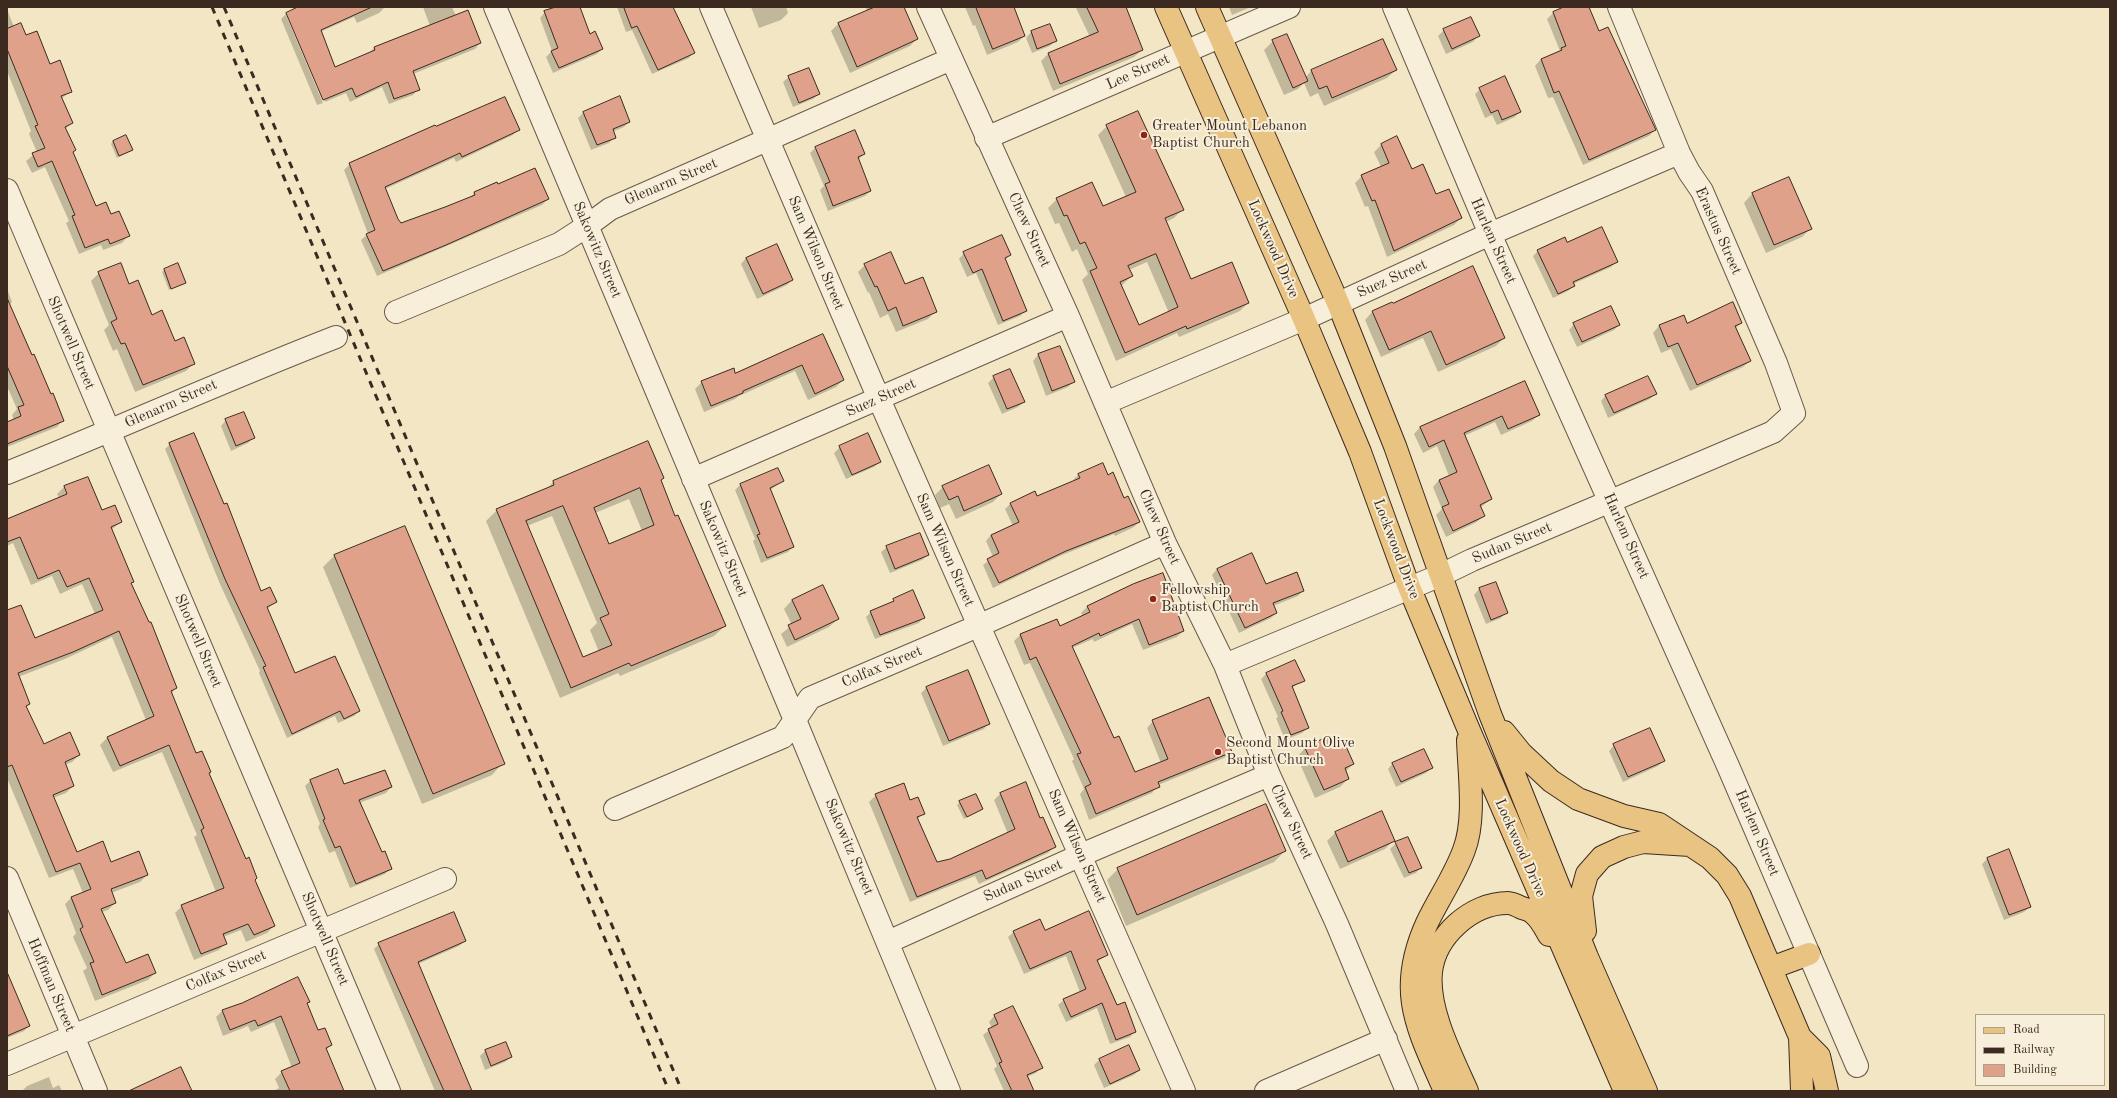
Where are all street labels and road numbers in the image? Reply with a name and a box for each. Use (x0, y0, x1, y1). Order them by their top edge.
street label: Lee Street (1103, 50, 1173, 94)
street label: Glenarm Street (622, 154, 720, 210)
street label: Erastus Street (1691, 184, 1745, 278)
street label: Chew Street (1004, 190, 1054, 270)
street label: Sam Wilson Street (784, 193, 848, 313)
street label: Harlem Street (1466, 195, 1520, 287)
street label: Lockwood Drive (1243, 197, 1303, 301)
street label: Sakowitz Street (569, 199, 625, 301)
street label: Suez Street (1354, 256, 1430, 302)
street label: Shotwell Street (43, 293, 99, 393)
street label: Suez Street (843, 375, 919, 421)
street label: Glenarm Street (122, 376, 220, 432)
street label: Chew Street (1134, 486, 1184, 568)
street label: Sam Wilson Street (912, 490, 978, 610)
street label: Harlem Street (1599, 490, 1653, 582)
street label: Lockwood Drive (1369, 496, 1423, 602)
street label: Sakowitz Street (695, 498, 751, 600)
street label: Sudan Street (1470, 518, 1554, 568)
street label: Shotwell Street (170, 591, 226, 691)
street label: Colfax Street (839, 642, 925, 692)
street label: Chew Street (1266, 782, 1316, 862)
street label: Sam Wilson Street (1044, 786, 1110, 906)
street label: Harlem Street (1731, 787, 1783, 879)
street label: Sakowitz Street (821, 796, 877, 898)
street label: Lockwood Drive (1490, 796, 1550, 900)
street label: Sudan Street (981, 856, 1065, 906)
street label: Shotwell Street (297, 889, 353, 989)
street label: Hoffman Street (23, 935, 79, 1035)
street label: Colfax Street (183, 946, 269, 996)

